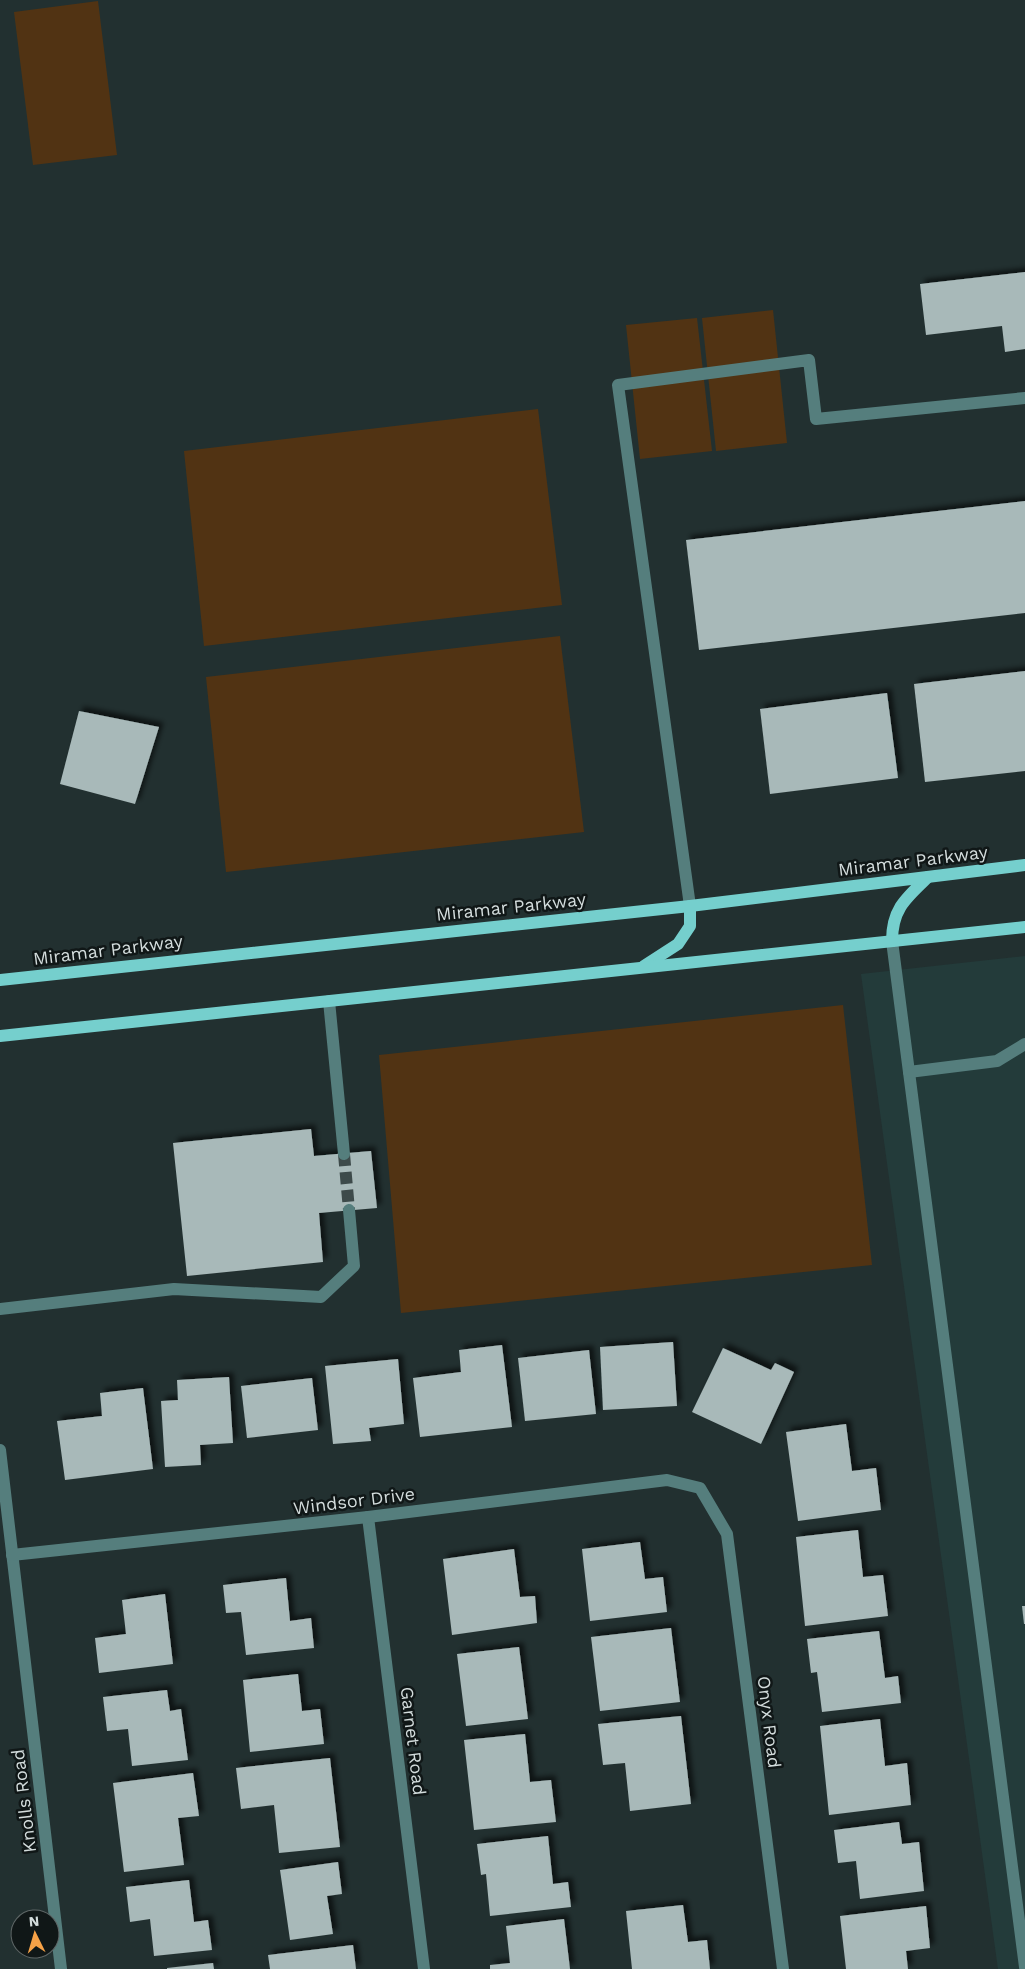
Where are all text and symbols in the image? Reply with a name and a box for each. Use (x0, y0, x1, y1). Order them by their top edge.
street label: Miramar Parkway (837, 841, 990, 880)
street label: Miramar Parkway (435, 888, 588, 925)
street label: Miramar Parkway (32, 930, 185, 969)
street label: Windsor Drive (292, 1483, 416, 1518)
street label: Onyx Road (753, 1675, 786, 1769)
street label: Garnet Road (396, 1685, 431, 1797)
street label: Knolls Road (7, 1748, 40, 1854)
north arrow (10, 1909, 60, 1959)
text: N (28, 1913, 40, 1929)

